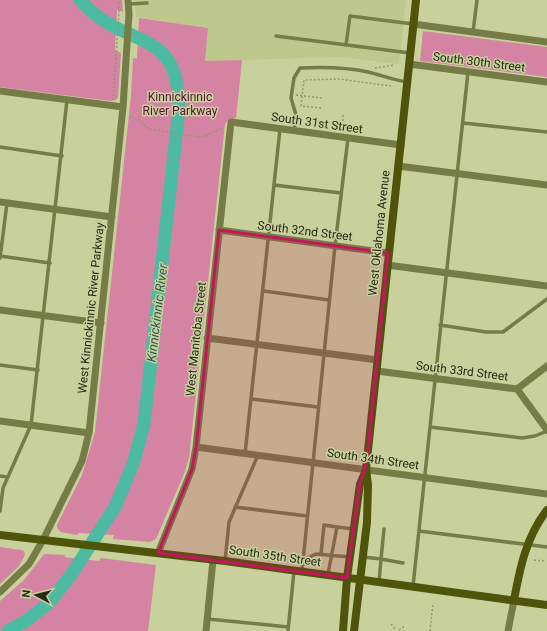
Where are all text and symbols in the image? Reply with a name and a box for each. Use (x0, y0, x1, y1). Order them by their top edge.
street label: South 30th Street (432, 49, 526, 75)
park label: Kinnickinnic River Parkway (143, 90, 218, 118)
street label: South 31st Street (270, 110, 364, 136)
street label: West Oklahoma Avenue (365, 169, 393, 297)
street label: South 32nd Street (257, 218, 353, 244)
street label: West Kinnickinnic River Parkway (75, 221, 107, 394)
water label: Kinnickinnic River (144, 262, 171, 363)
street label: West Manitoba Street (183, 281, 209, 397)
street label: South 33rd Street (415, 358, 509, 384)
street label: South 34th Street (326, 446, 420, 472)
street label: South 35th Street (228, 543, 322, 569)
north arrow (16, 575, 56, 615)
text: N (20, 589, 34, 598)

